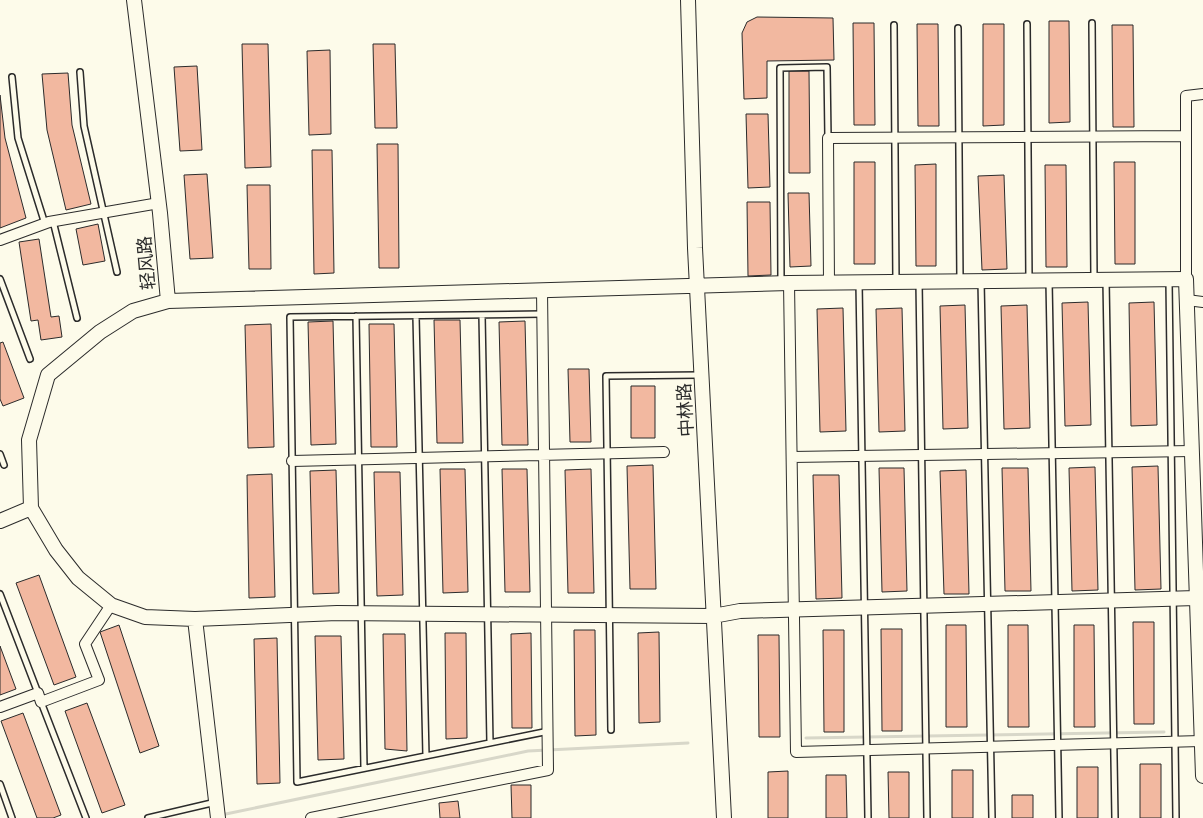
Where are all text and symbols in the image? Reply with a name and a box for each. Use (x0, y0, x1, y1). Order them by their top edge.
street label: 轻风路 (133, 235, 159, 291)
street label: 中林路 (673, 382, 697, 438)

